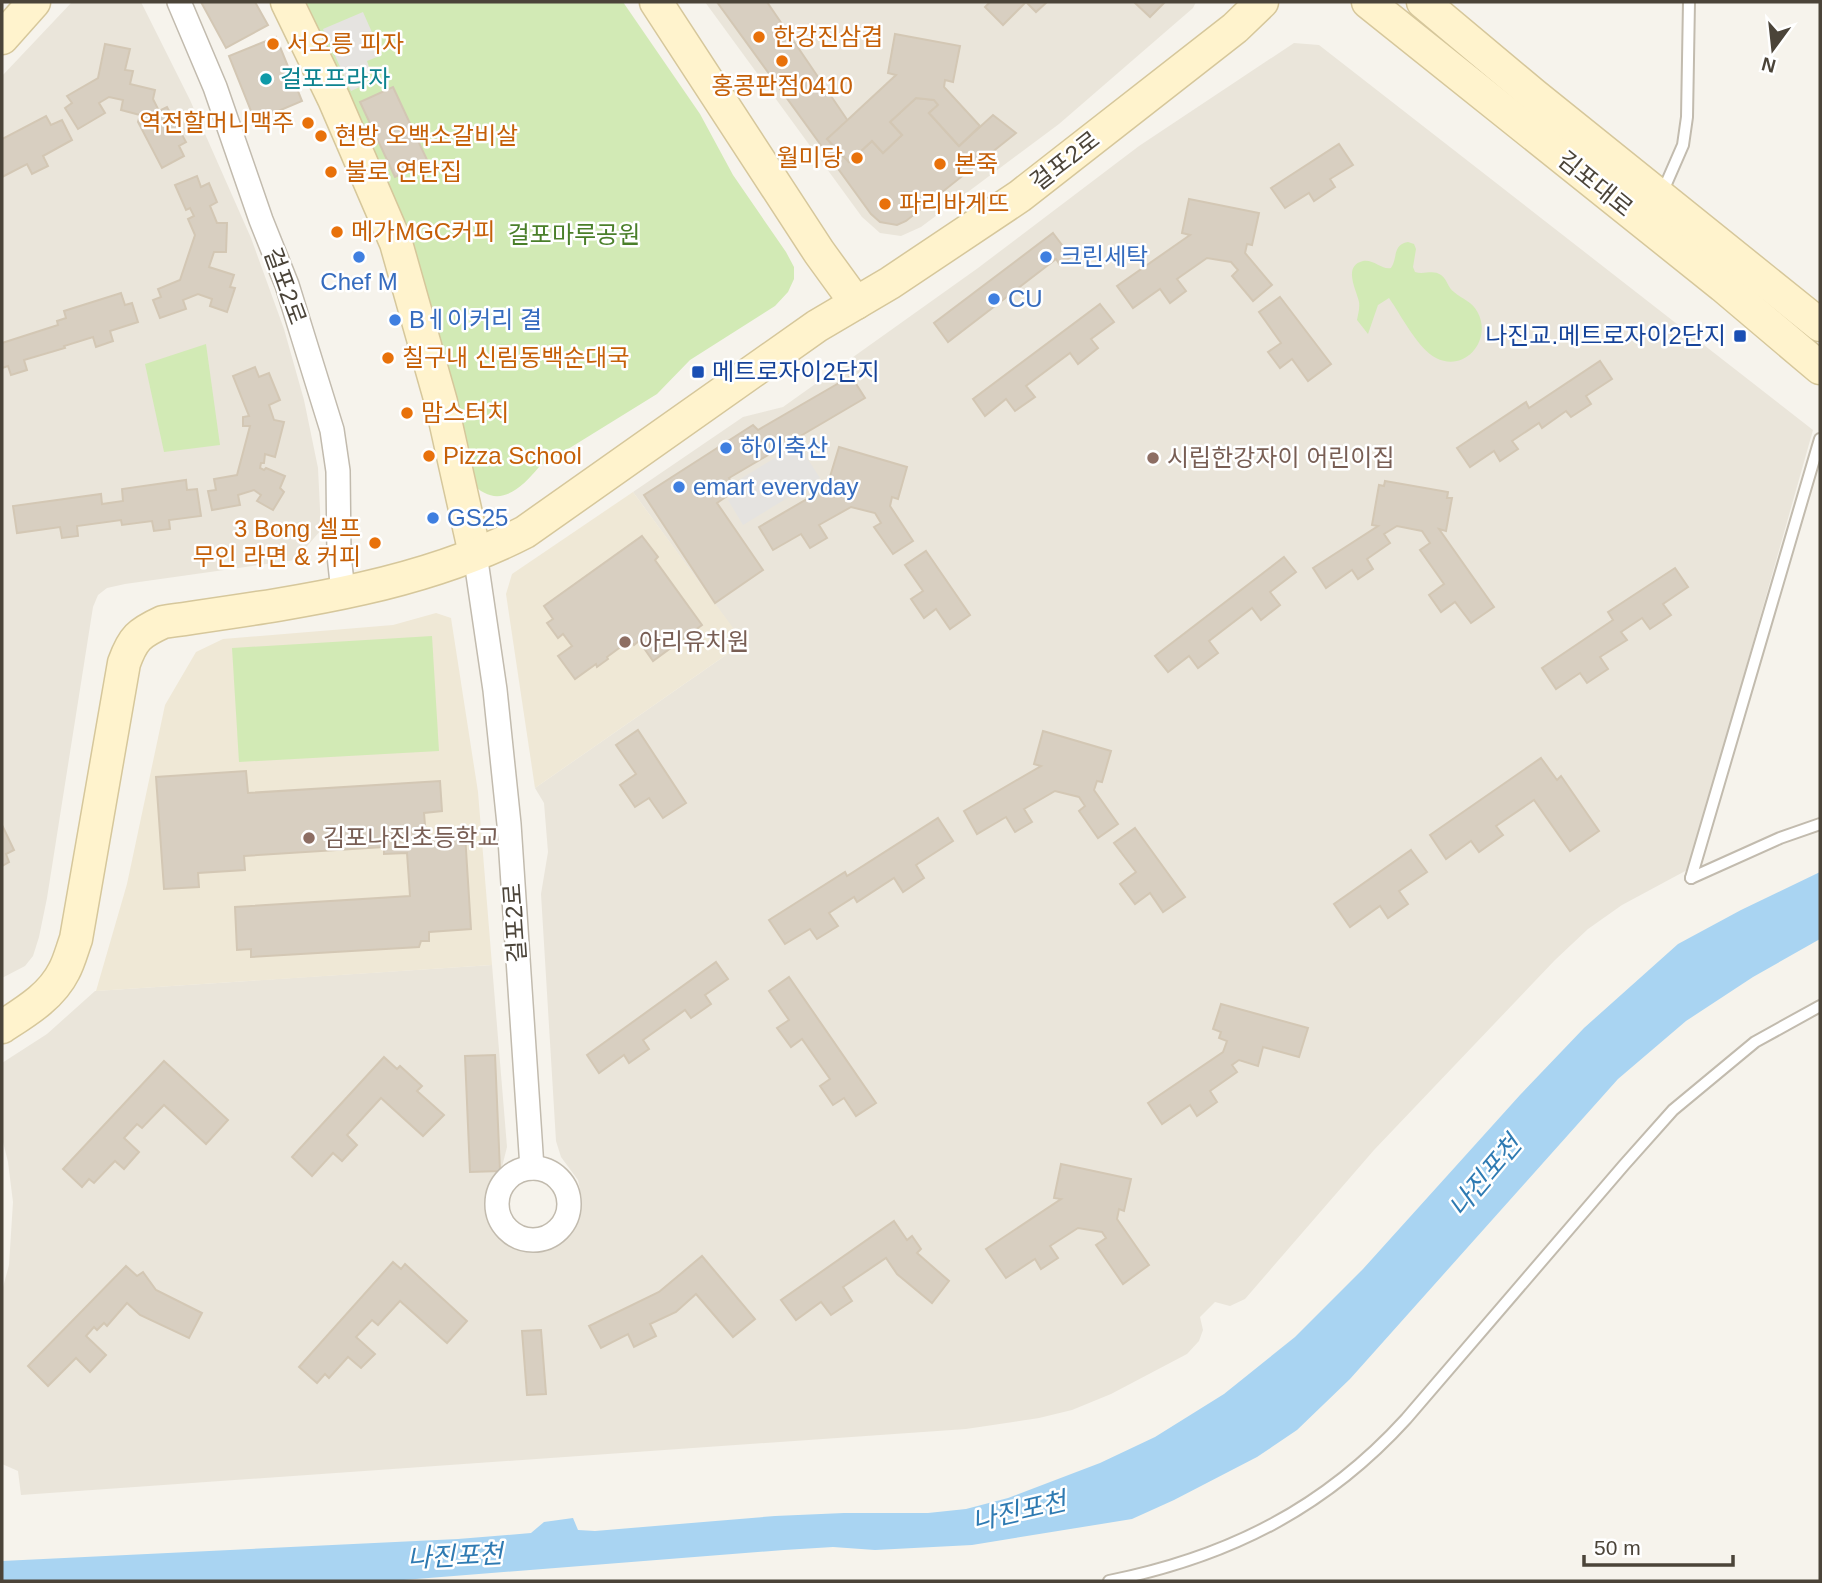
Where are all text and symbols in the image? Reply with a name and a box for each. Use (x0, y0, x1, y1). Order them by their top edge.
north arrow (1738, 14, 1808, 84)
place label: 한강진삼겹 (773, 23, 883, 50)
marker: 한강진삼겹 (751, 29, 767, 45)
place label: 서오릉 피자 (287, 30, 404, 57)
marker: 서오릉 피자 (265, 36, 281, 52)
marker: 홍콩판점0410 (774, 53, 790, 69)
text: N (1759, 53, 1778, 77)
place label: 걸포프라자 (280, 65, 390, 92)
marker: 걸포프라자 (258, 71, 274, 87)
place label: 홍콩판점0410 (711, 72, 853, 99)
place label: 역전할머니맥주 (139, 109, 294, 136)
marker: 역전할머니맥주 (300, 115, 316, 131)
place label: 현방 오백소갈비살 (335, 122, 518, 149)
street label: 걸포2로 (1025, 125, 1104, 196)
marker: 현방 오백소갈비살 (313, 128, 329, 144)
place label: 월미당 (777, 144, 843, 171)
street label: 김포대로 (1552, 145, 1638, 222)
marker: 월미당 (849, 150, 865, 166)
place label: 본죽 (954, 150, 998, 177)
marker: 본죽 (932, 156, 948, 172)
place label: 불로 연탄집 (345, 158, 462, 185)
marker: 불로 연탄집 (323, 164, 339, 180)
place label: 파리바게뜨 (899, 190, 1009, 217)
marker: 파리바게뜨 (877, 196, 893, 212)
place label: 메가MGC커피 (351, 218, 495, 245)
park label: 걸포마루공원 (508, 221, 640, 248)
marker: 메가MGC커피 (329, 224, 345, 240)
place label: 크린세탁 (1060, 243, 1148, 270)
street label: 걸포2로 (259, 244, 312, 328)
marker: Chef M (351, 249, 367, 265)
marker: 크린세탁 (1038, 249, 1054, 265)
place label: Chef M (320, 268, 398, 295)
place label: CU (1008, 285, 1043, 312)
marker: CU (986, 291, 1002, 307)
place label: Bㅔ이커리 결 (409, 306, 542, 333)
marker: Bㅔ이커리 결 (387, 312, 403, 328)
place label: 나진교.메트로자이2단지 (1485, 322, 1726, 349)
marker: 나진교.메트로자이2단지 (1732, 328, 1748, 344)
place label: 칠구내 신림동백순대국 (402, 344, 629, 371)
marker: 칠구내 신림동백순대국 (380, 350, 396, 366)
place label: 메트로자이2단지 (712, 358, 880, 385)
marker: 메트로자이2단지 (690, 364, 706, 380)
place label: 맘스터치 (421, 399, 509, 426)
marker: 맘스터치 (399, 405, 415, 421)
place label: 하이축산 (740, 434, 828, 461)
marker: 하이축산 (718, 440, 734, 456)
place label: Pizza School (443, 442, 582, 469)
place label: 시립한강자이 어린이집 (1167, 444, 1394, 471)
marker: Pizza School (421, 448, 437, 464)
marker: 시립한강자이 어린이집 (1145, 450, 1161, 466)
place label: emart everyday (693, 473, 858, 500)
marker: emart everyday (671, 479, 687, 495)
place label: GS25 (447, 504, 508, 531)
marker: GS25 (425, 510, 441, 526)
place label: 3 Bong 셀프 무인 라면 & 커피 (193, 515, 361, 570)
marker: 3 Bong 셀프 무인 라면 & 커피 (367, 535, 383, 551)
place label: 아리유치원 (639, 628, 749, 655)
marker: 아리유치원 (617, 634, 633, 650)
place label: 김포나진초등학교 (323, 824, 500, 851)
marker: 김포나진초등학교 (301, 830, 317, 846)
street label: 걸포2로 (498, 882, 531, 964)
water label: 나진포천 (1443, 1127, 1529, 1222)
water label: 나진포천 (969, 1485, 1072, 1536)
scale bar (1584, 1524, 1733, 1568)
text: 50 m (1594, 1536, 1641, 1559)
water label: 나진포천 (406, 1538, 507, 1573)

